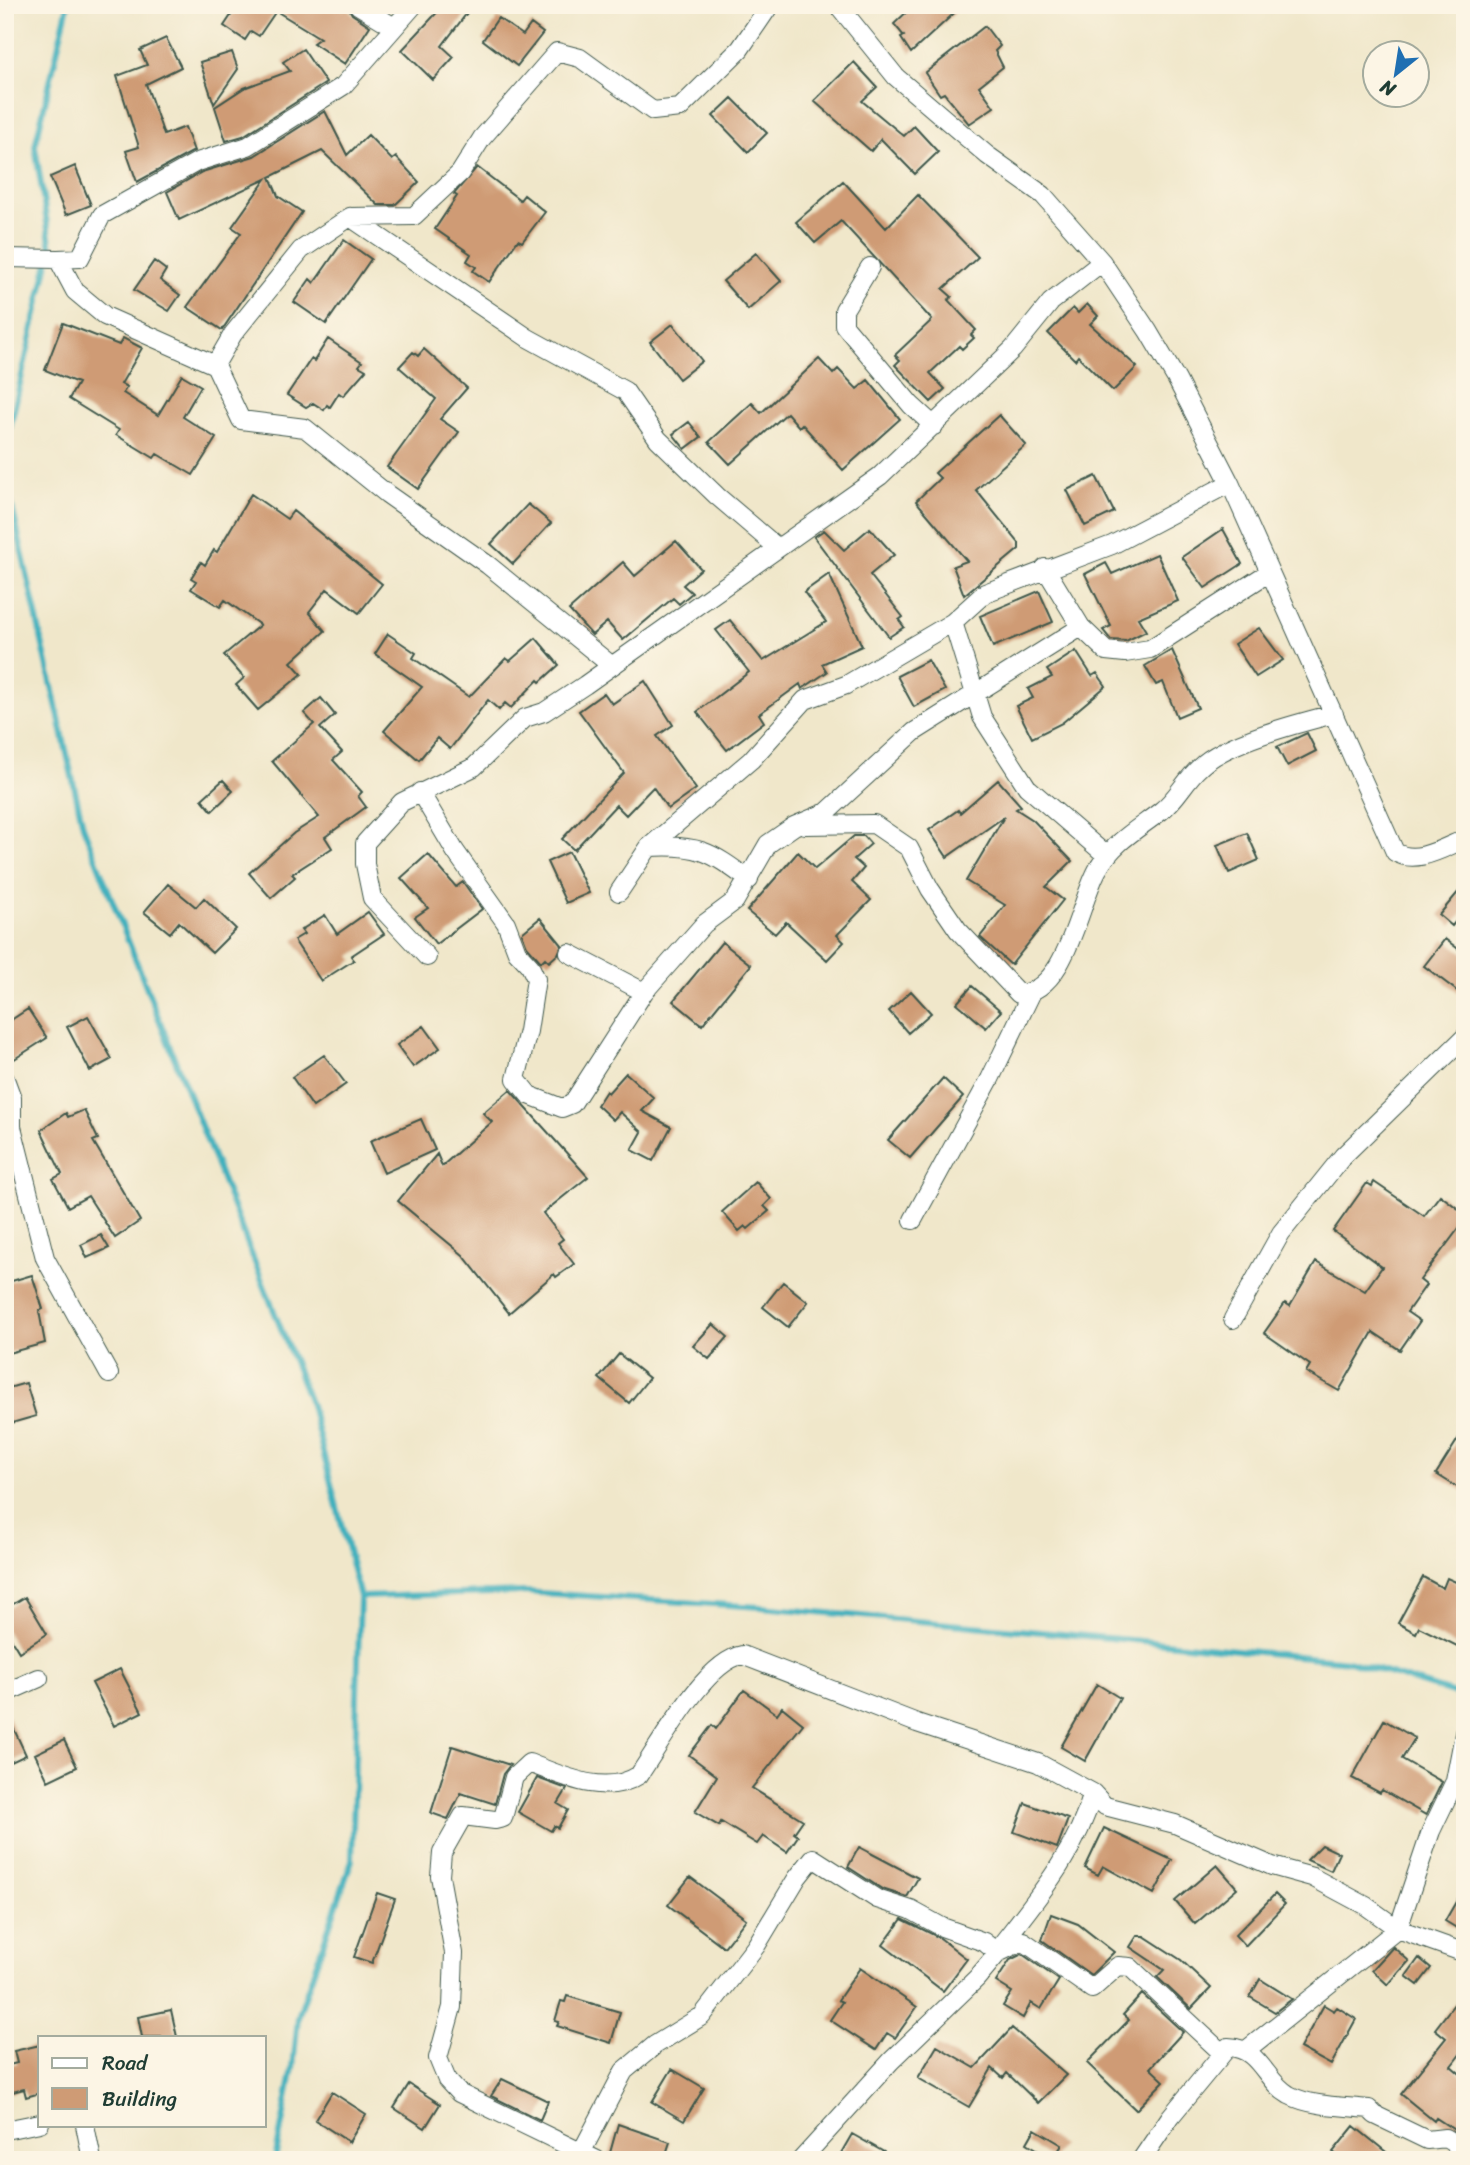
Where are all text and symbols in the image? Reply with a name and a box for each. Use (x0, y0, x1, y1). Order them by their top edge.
north arrow (1362, 38, 1432, 108)
text: N (1373, 70, 1403, 106)
legend (38, 2036, 266, 2126)
text: Road (102, 2044, 149, 2082)
text: Building (102, 2080, 178, 2118)

